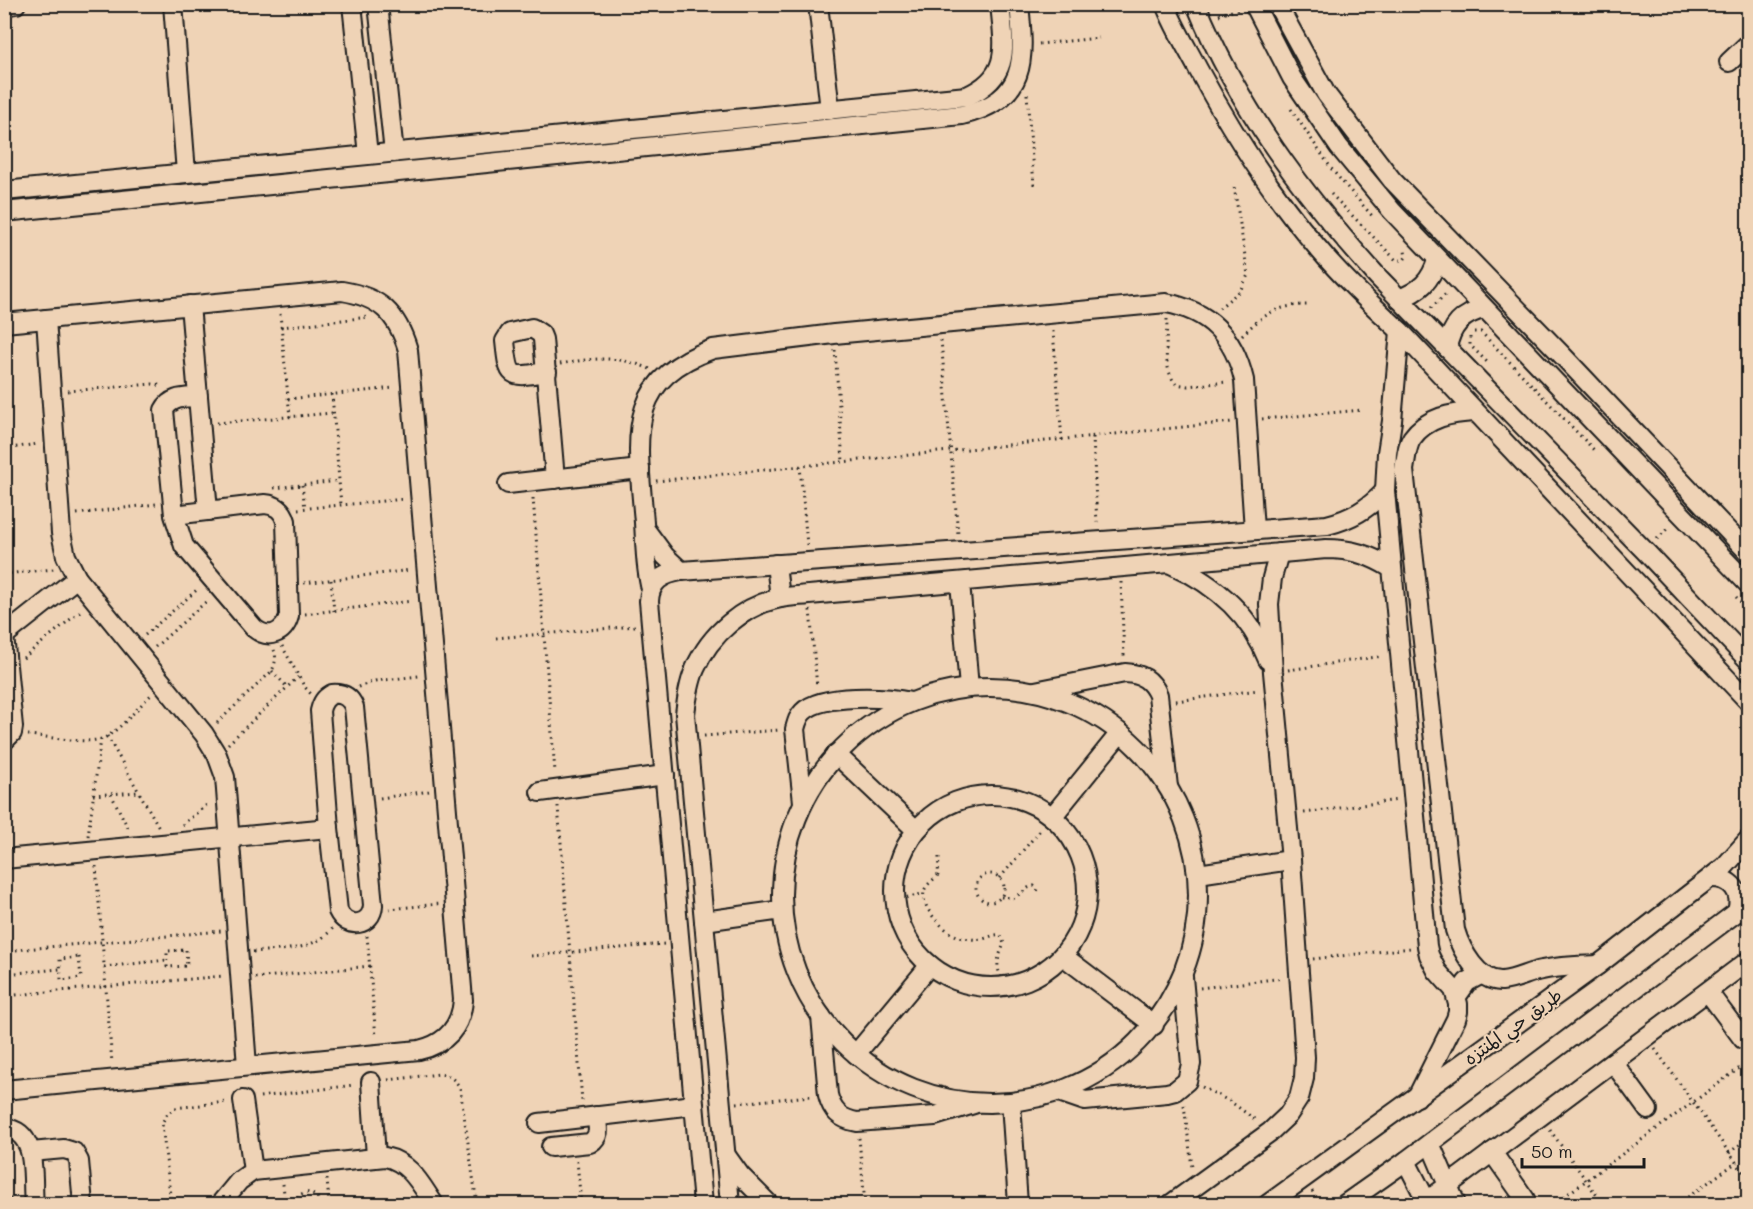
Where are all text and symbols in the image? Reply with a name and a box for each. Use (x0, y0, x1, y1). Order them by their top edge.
street label: طريق حي المنتزه (1458, 982, 1569, 1074)
scale bar (1522, 1131, 1644, 1169)
text: 50 m (1531, 1139, 1573, 1163)

